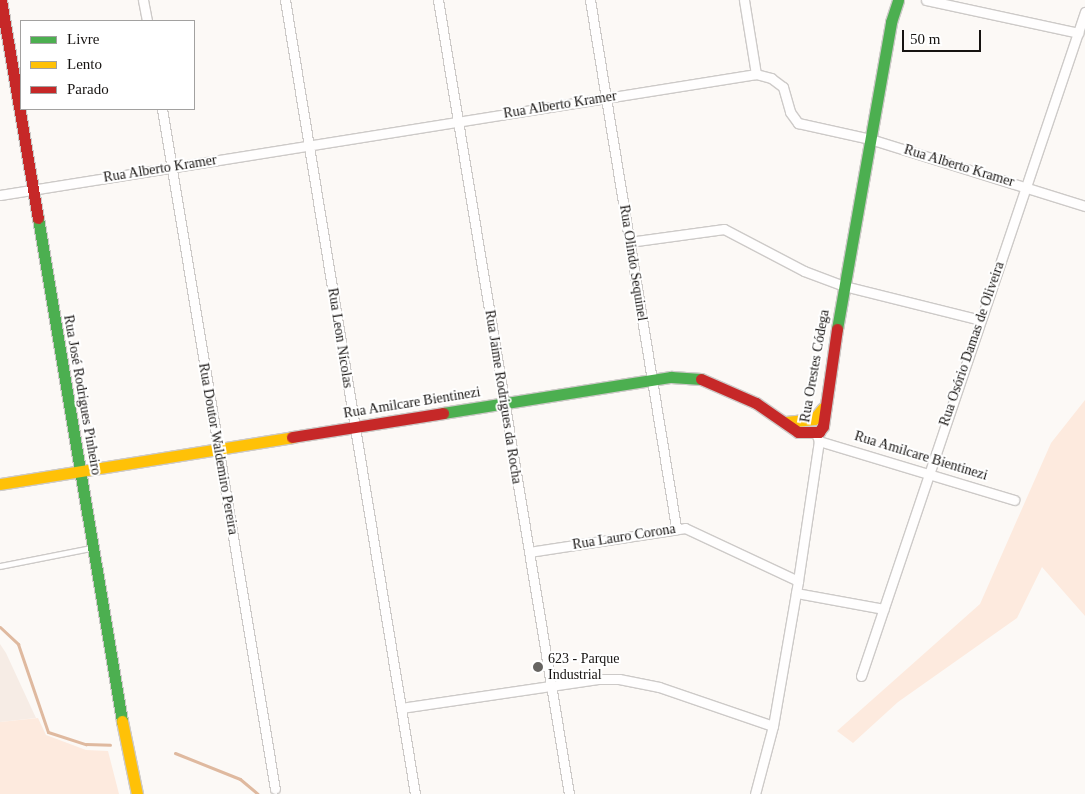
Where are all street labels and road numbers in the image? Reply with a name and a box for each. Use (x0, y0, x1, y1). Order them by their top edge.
street label: Rua Alberto Kramer (502, 88, 618, 122)
street label: Rua Alberto Kramer (902, 141, 1016, 191)
street label: Rua Alberto Kramer (102, 152, 218, 186)
street label: Rua Olindo Sequinel (616, 204, 650, 322)
street label: Rua Osório Damas de Oliveira (936, 260, 1008, 428)
street label: Rua Leon Nícolas (324, 287, 356, 389)
street label: Rua Orestes Códega (797, 308, 833, 424)
street label: Rua Jaime Rodrigues da Rocha (481, 309, 525, 485)
street label: Rua José Rodrigues Pinheiro (60, 314, 104, 476)
street label: Rua Doutor Waldemiro Pereira (195, 362, 241, 536)
street label: Rua Amilcare Bientinezi (342, 384, 482, 422)
street label: Rua Amilcare Bientinezi (852, 428, 990, 484)
street label: Rua Lauro Corona (571, 521, 677, 553)

